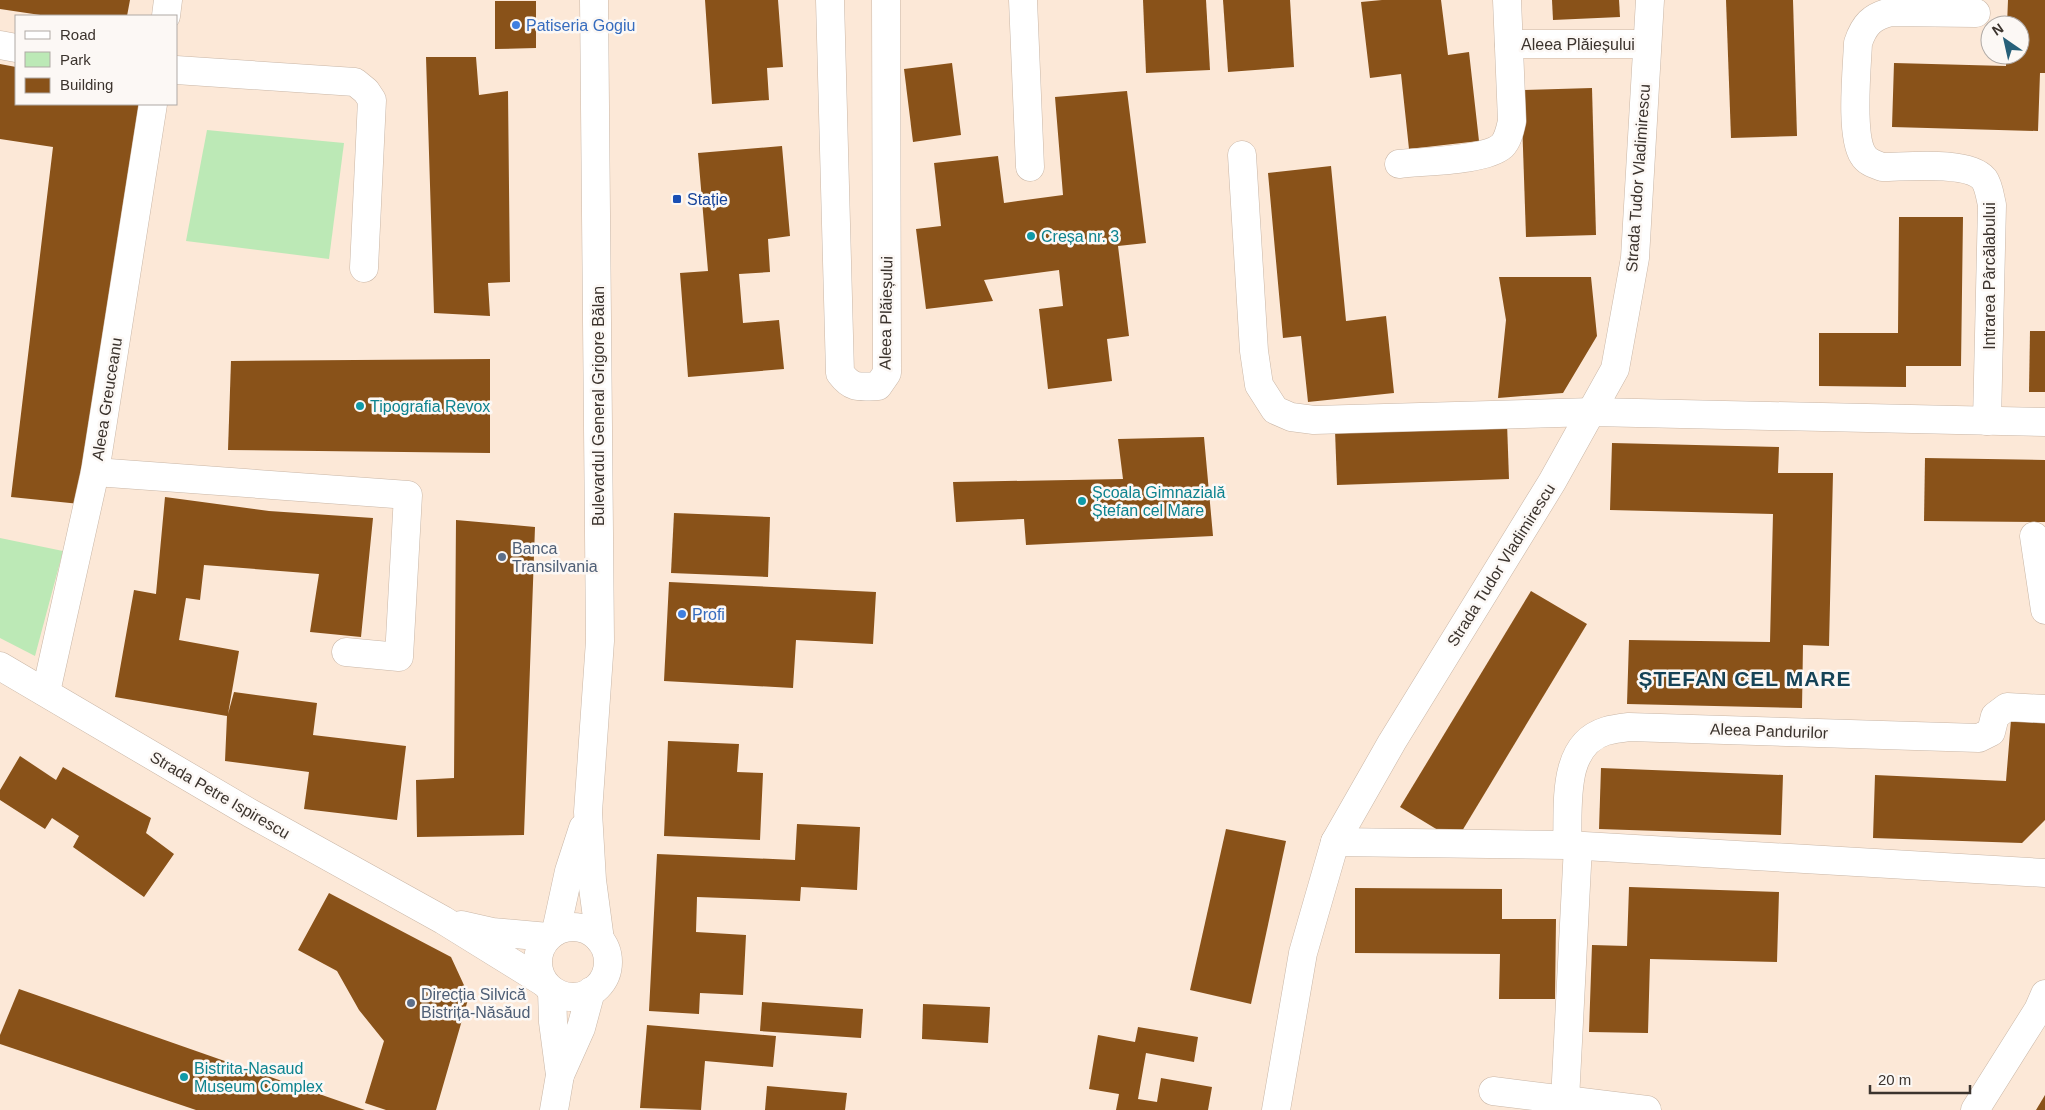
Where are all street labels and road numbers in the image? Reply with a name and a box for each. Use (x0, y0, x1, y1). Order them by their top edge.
street label: Aleea Plăieșului (1521, 36, 1635, 53)
street label: Strada Tudor Vladimirescu (1623, 83, 1653, 273)
street label: Intrarea Pârcălabului (1981, 202, 1998, 350)
street label: Aleea Plăieșului (877, 256, 895, 370)
street label: Bulevardul General Grigore Bălan (590, 286, 607, 526)
street label: Aleea Greuceanu (89, 336, 125, 462)
street label: Strada Tudor Vladimirescu (1444, 481, 1558, 649)
street label: Aleea Pandurilor (1710, 720, 1829, 742)
street label: Strada Petre Ispirescu (147, 748, 293, 842)

